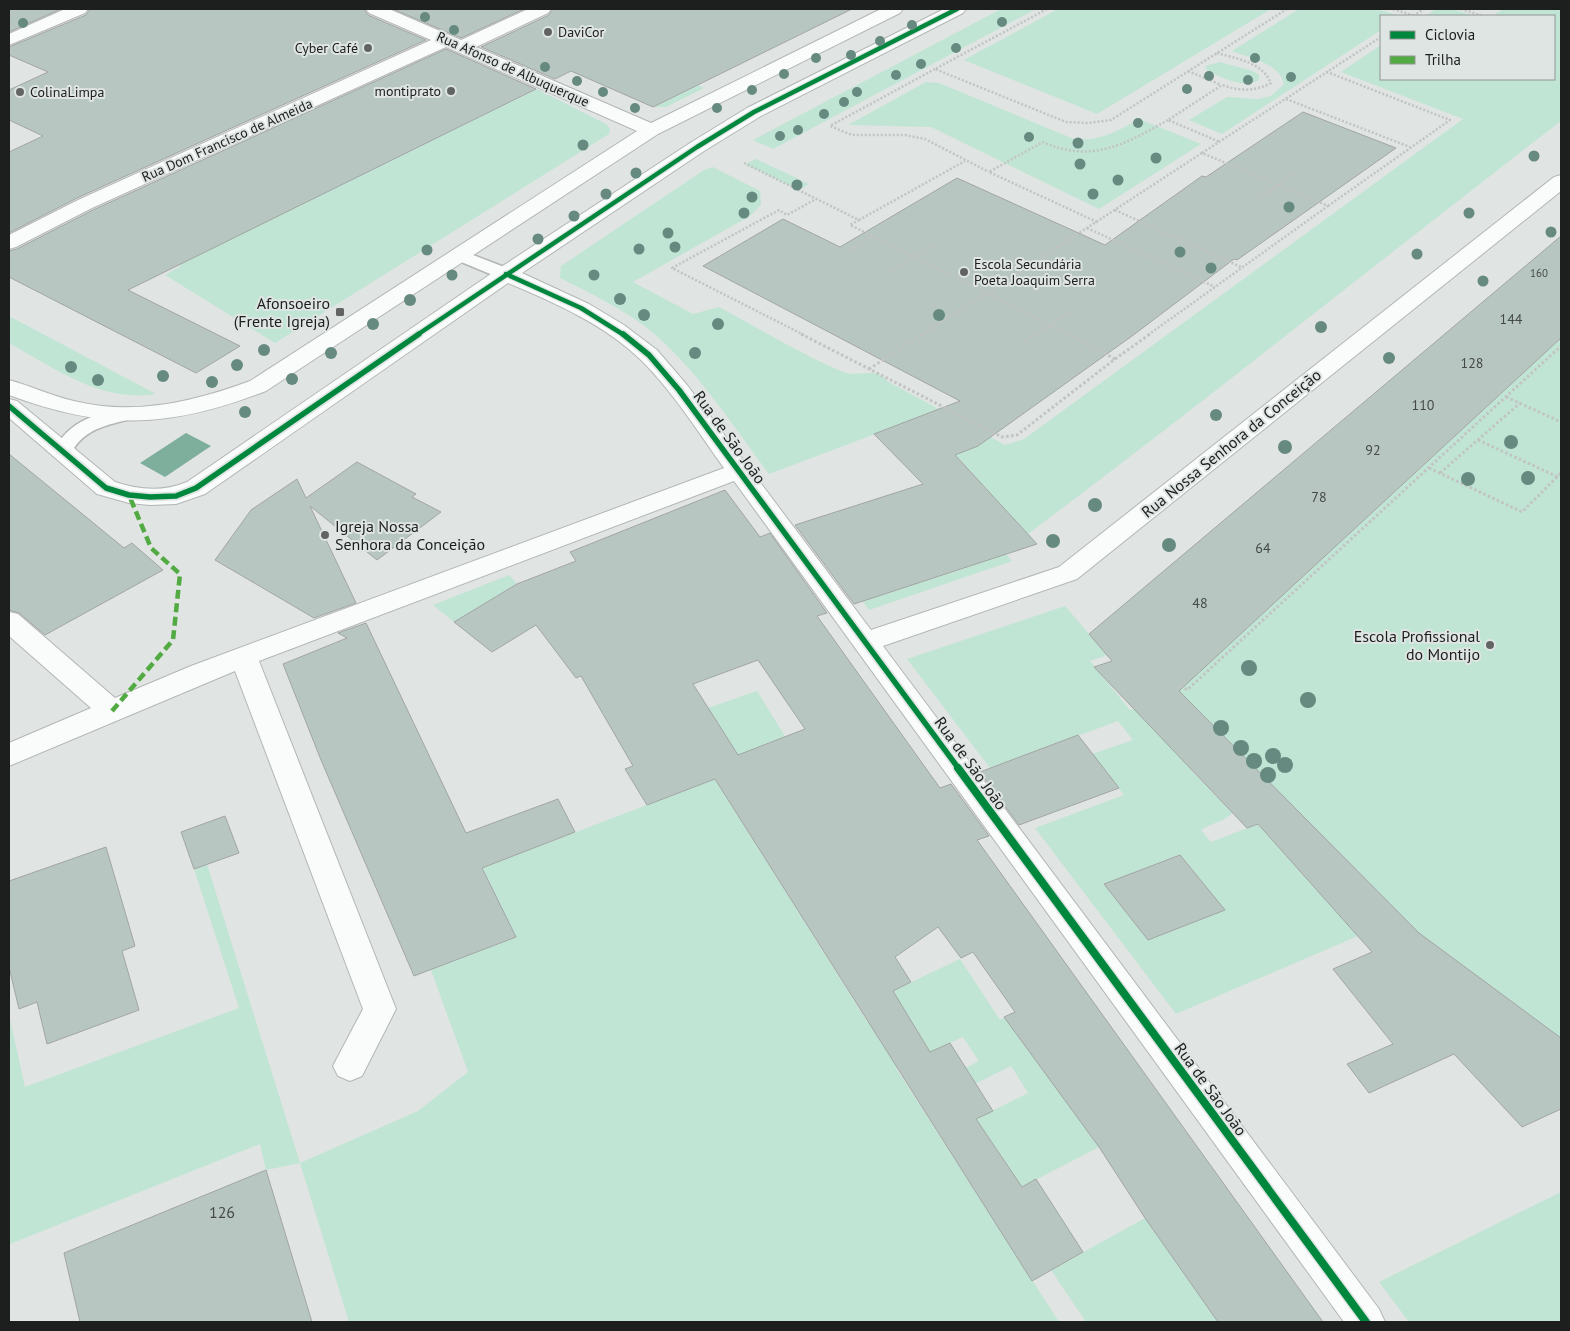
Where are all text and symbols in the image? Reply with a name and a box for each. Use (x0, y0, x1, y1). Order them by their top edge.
legend (1380, 15, 1555, 80)
place label: DaviCor (558, 23, 605, 41)
text: Ciclovia (1425, 25, 1475, 44)
marker: DaviCor (542, 26, 554, 38)
street label: Rua Afonso de Albuquerque (434, 27, 592, 111)
place label: Cyber Café (295, 39, 358, 57)
marker: Cyber Café (362, 42, 374, 54)
text: Trilha (1425, 50, 1461, 69)
place label: montiprato (375, 82, 441, 100)
place label: ColinaLimpa (30, 83, 104, 101)
marker: montiprato (445, 85, 457, 97)
marker: ColinaLimpa (14, 86, 26, 98)
street label: Rua Dom Francisco de Almeida (139, 94, 315, 186)
place label: Escola Secundária Poeta Joaquim Serra (974, 255, 1095, 289)
marker: Escola Secundária Poeta Joaquim Serra (958, 266, 970, 278)
house number: 160 (1530, 266, 1548, 280)
place label: Afonsoeiro (Frente Igreja) (234, 293, 330, 331)
marker: Afonsoeiro (Frente Igreja) (334, 306, 346, 318)
house number: 144 (1500, 310, 1523, 328)
house number: 128 (1461, 354, 1483, 372)
street label: Rua Nossa Senhora da Conceição (1137, 364, 1325, 522)
street label: Rua de São João (690, 387, 770, 487)
house number: 110 (1412, 396, 1435, 414)
house number: 92 (1365, 441, 1381, 459)
house number: 78 (1311, 488, 1327, 506)
place label: Igreja Nossa Senhora da Conceição (335, 516, 485, 554)
marker: Igreja Nossa Senhora da Conceição (319, 529, 331, 541)
house number: 64 (1255, 539, 1271, 557)
house number: 48 (1192, 594, 1208, 612)
place label: Escola Profissional do Montijo (1354, 626, 1480, 664)
marker: Escola Profissional do Montijo (1484, 639, 1496, 651)
street label: Rua de São João (931, 713, 1011, 813)
street label: Rua de São João (1171, 1039, 1251, 1139)
house number: 126 (209, 1202, 235, 1222)

